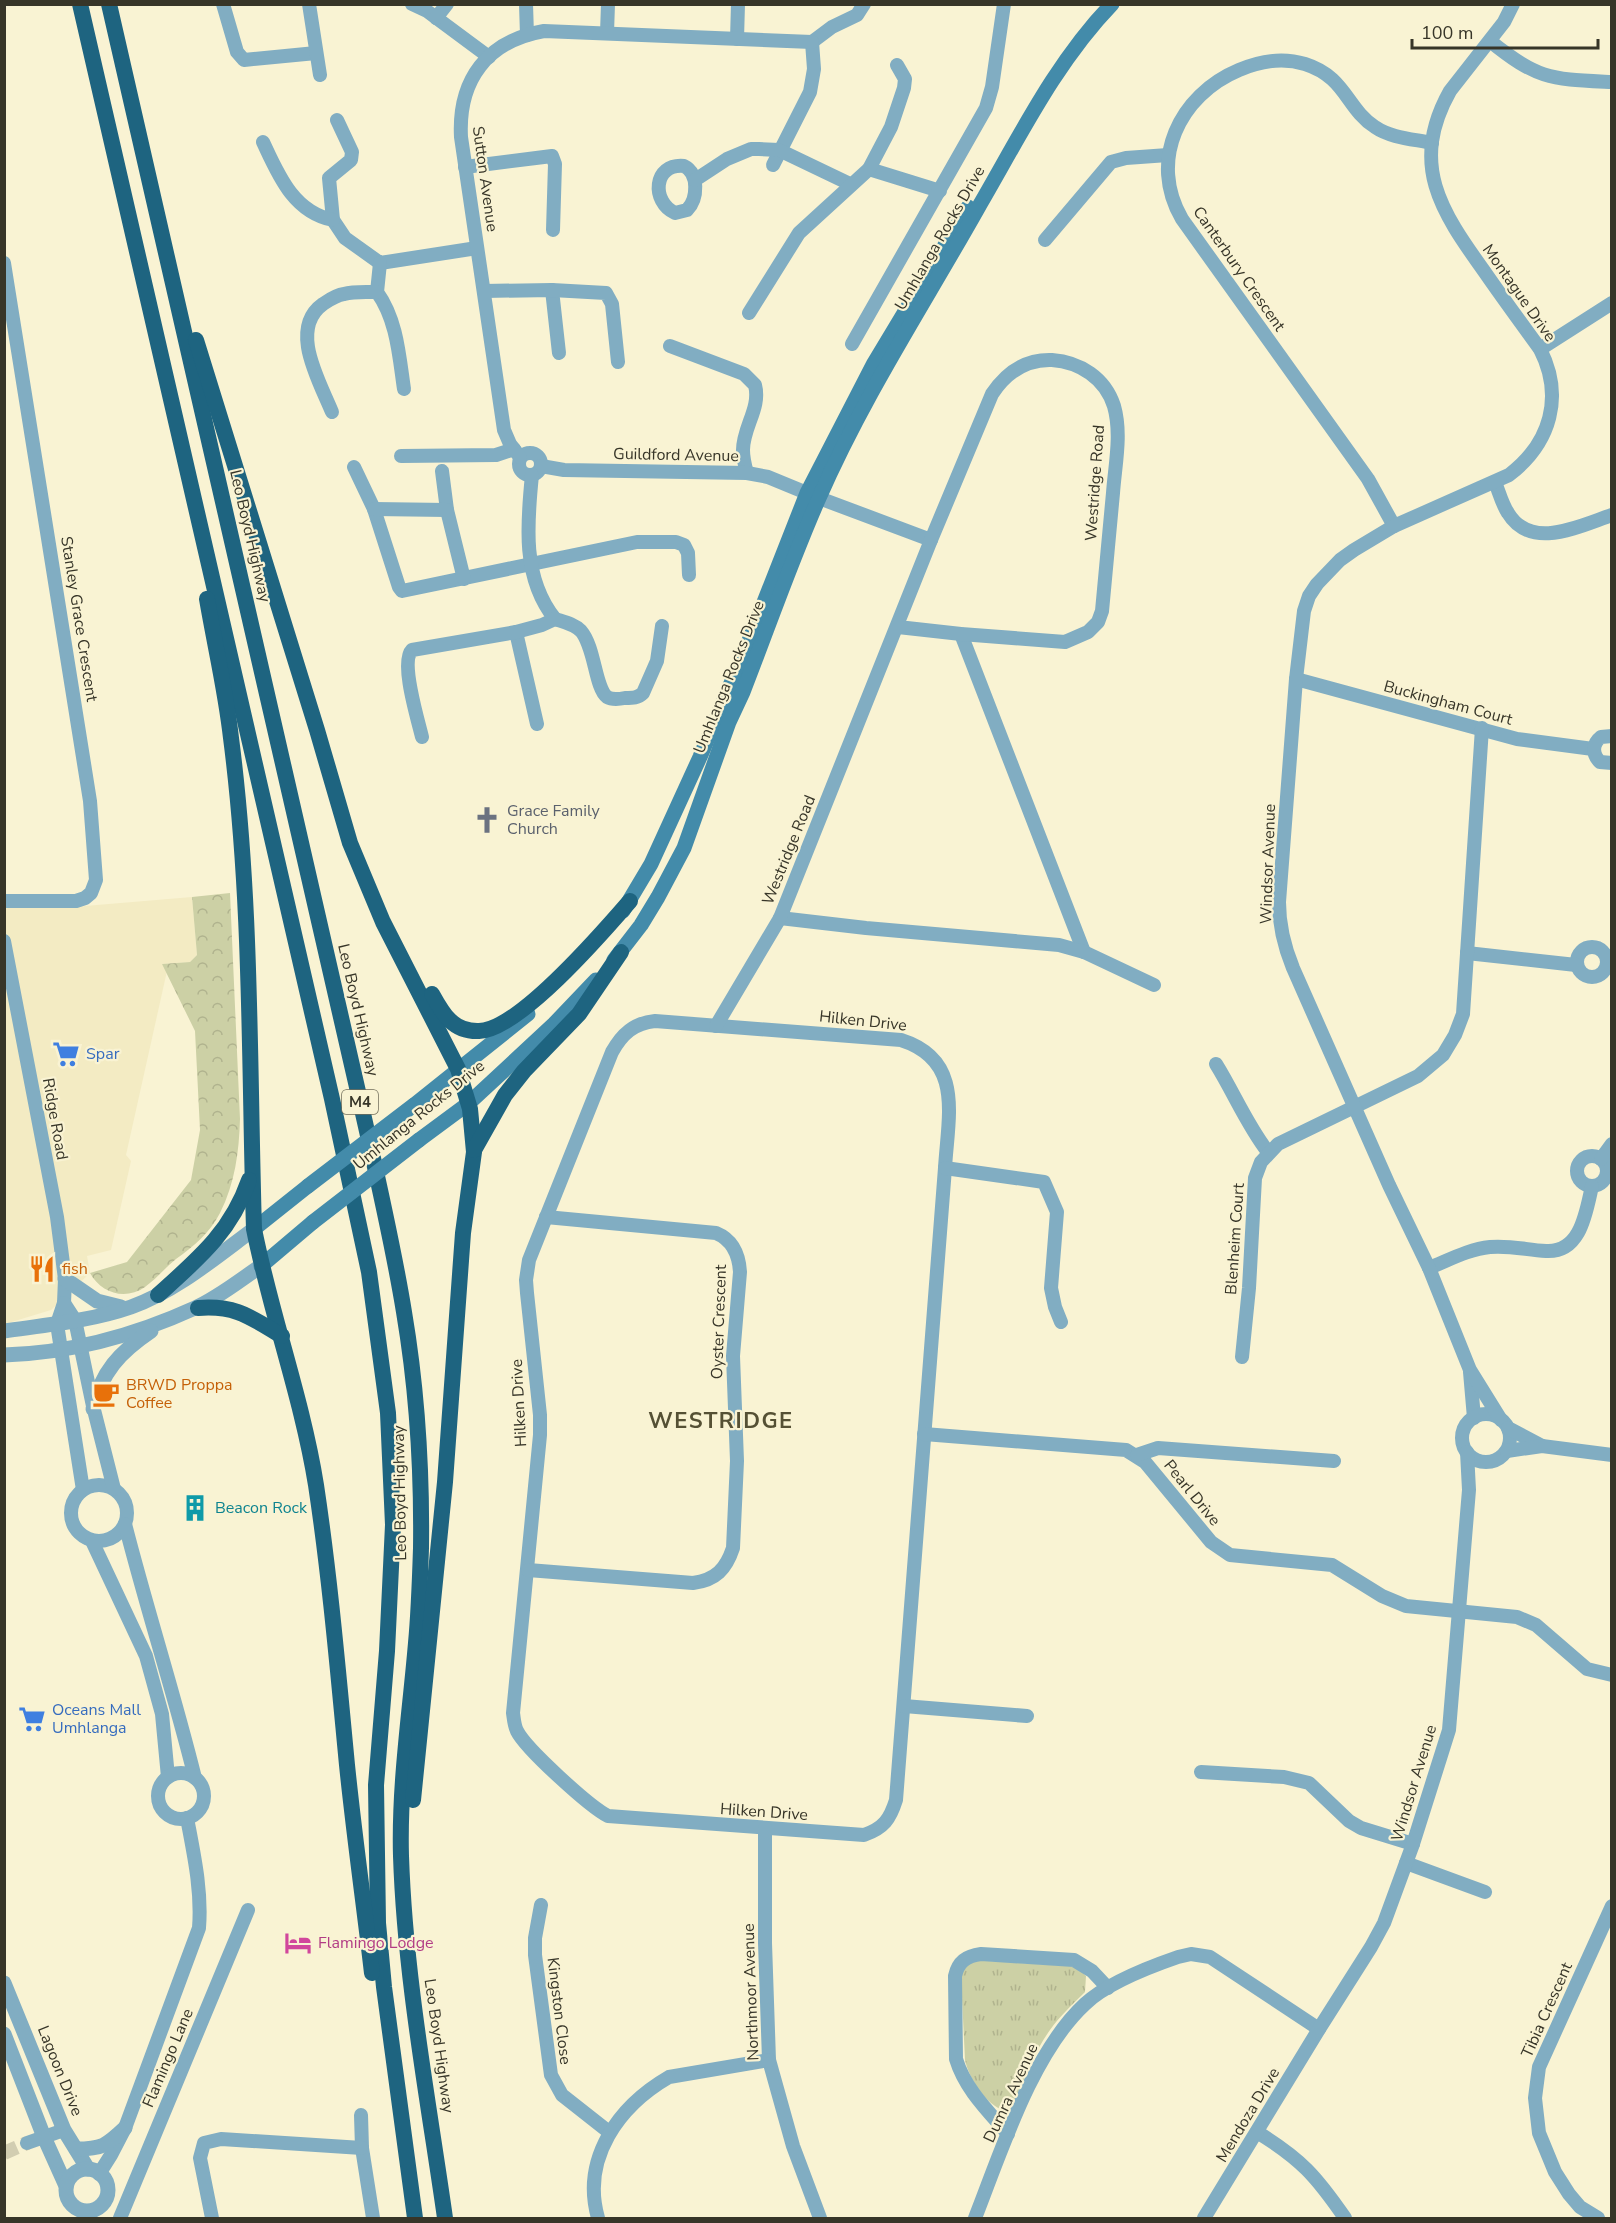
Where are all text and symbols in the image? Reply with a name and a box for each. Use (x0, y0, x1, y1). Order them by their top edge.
scale bar (1412, 12, 1598, 50)
text: 100 m (1421, 21, 1473, 45)
street label: Sutton Avenue (467, 125, 503, 233)
street label: Umhlanga Rocks Drive (890, 162, 990, 314)
street label: Canterbury Crescent (1188, 202, 1291, 336)
street label: Montague Drive (1477, 240, 1561, 346)
street label: Westridge Road (1080, 424, 1110, 542)
street label: Guildford Avenue (613, 443, 739, 467)
street label: Leo Boyd Highway (224, 468, 276, 605)
street label: Stanley Grace Crescent (55, 535, 103, 704)
street label: Umhlanga Rocks Drive (688, 597, 770, 757)
street label: Buckingham Court (1381, 675, 1515, 731)
street label: Westridge Road (757, 792, 821, 908)
place label: Grace Family Church (507, 800, 601, 840)
street label: Windsor Avenue (1255, 803, 1281, 925)
church icon: Grace Family Church (472, 805, 502, 835)
street label: Leo Boyd Highway (332, 942, 384, 1079)
street label: Hilken Drive (818, 1005, 908, 1037)
supermarket icon: Spar (51, 1039, 81, 1069)
place label: Spar (86, 1043, 120, 1065)
street label: Umhlanga Rocks Drive (349, 1055, 489, 1175)
street label: Ridge Road (37, 1076, 73, 1162)
road number: M4 (342, 1090, 378, 1114)
street label: Blenheim Court (1220, 1182, 1250, 1296)
restaurant icon: fish (27, 1254, 57, 1284)
place label: fish (62, 1258, 88, 1280)
street label: Oyster Crescent (706, 1264, 732, 1380)
street label: Hilken Drive (506, 1358, 532, 1448)
place label: BRWD Proppa Coffee (126, 1374, 233, 1414)
cafe icon: BRWD Proppa Coffee (91, 1379, 121, 1409)
district label: WESTRIDGE (648, 1406, 794, 1436)
street label: Leo Boyd Highway (388, 1424, 412, 1561)
street label: Pearl Drive (1158, 1455, 1226, 1531)
building icon: Beacon Rock (180, 1493, 210, 1523)
place label: Beacon Rock (215, 1497, 308, 1519)
place label: Oceans Mall Umhlanga (52, 1699, 141, 1739)
supermarket icon: Oceans Mall Umhlanga (17, 1704, 47, 1734)
street label: Windsor Avenue (1386, 1722, 1442, 1844)
street label: Hilken Drive (719, 1798, 809, 1826)
street label: Northmoor Avenue (738, 1923, 764, 2061)
hotel icon: Flamingo Lodge (283, 1928, 313, 1958)
place label: Flamingo Lodge (318, 1932, 434, 1954)
street label: Kingston Close (542, 1956, 576, 2066)
street label: Tibia Crescent (1516, 1959, 1578, 2061)
street label: Leo Boyd Highway (419, 1977, 459, 2115)
street label: Flamingo Lane (137, 2005, 199, 2111)
street label: Lagoon Drive (32, 2023, 88, 2119)
street label: Dumra Avenue (978, 2040, 1044, 2146)
street label: Mendoza Drive (1211, 2063, 1285, 2167)

